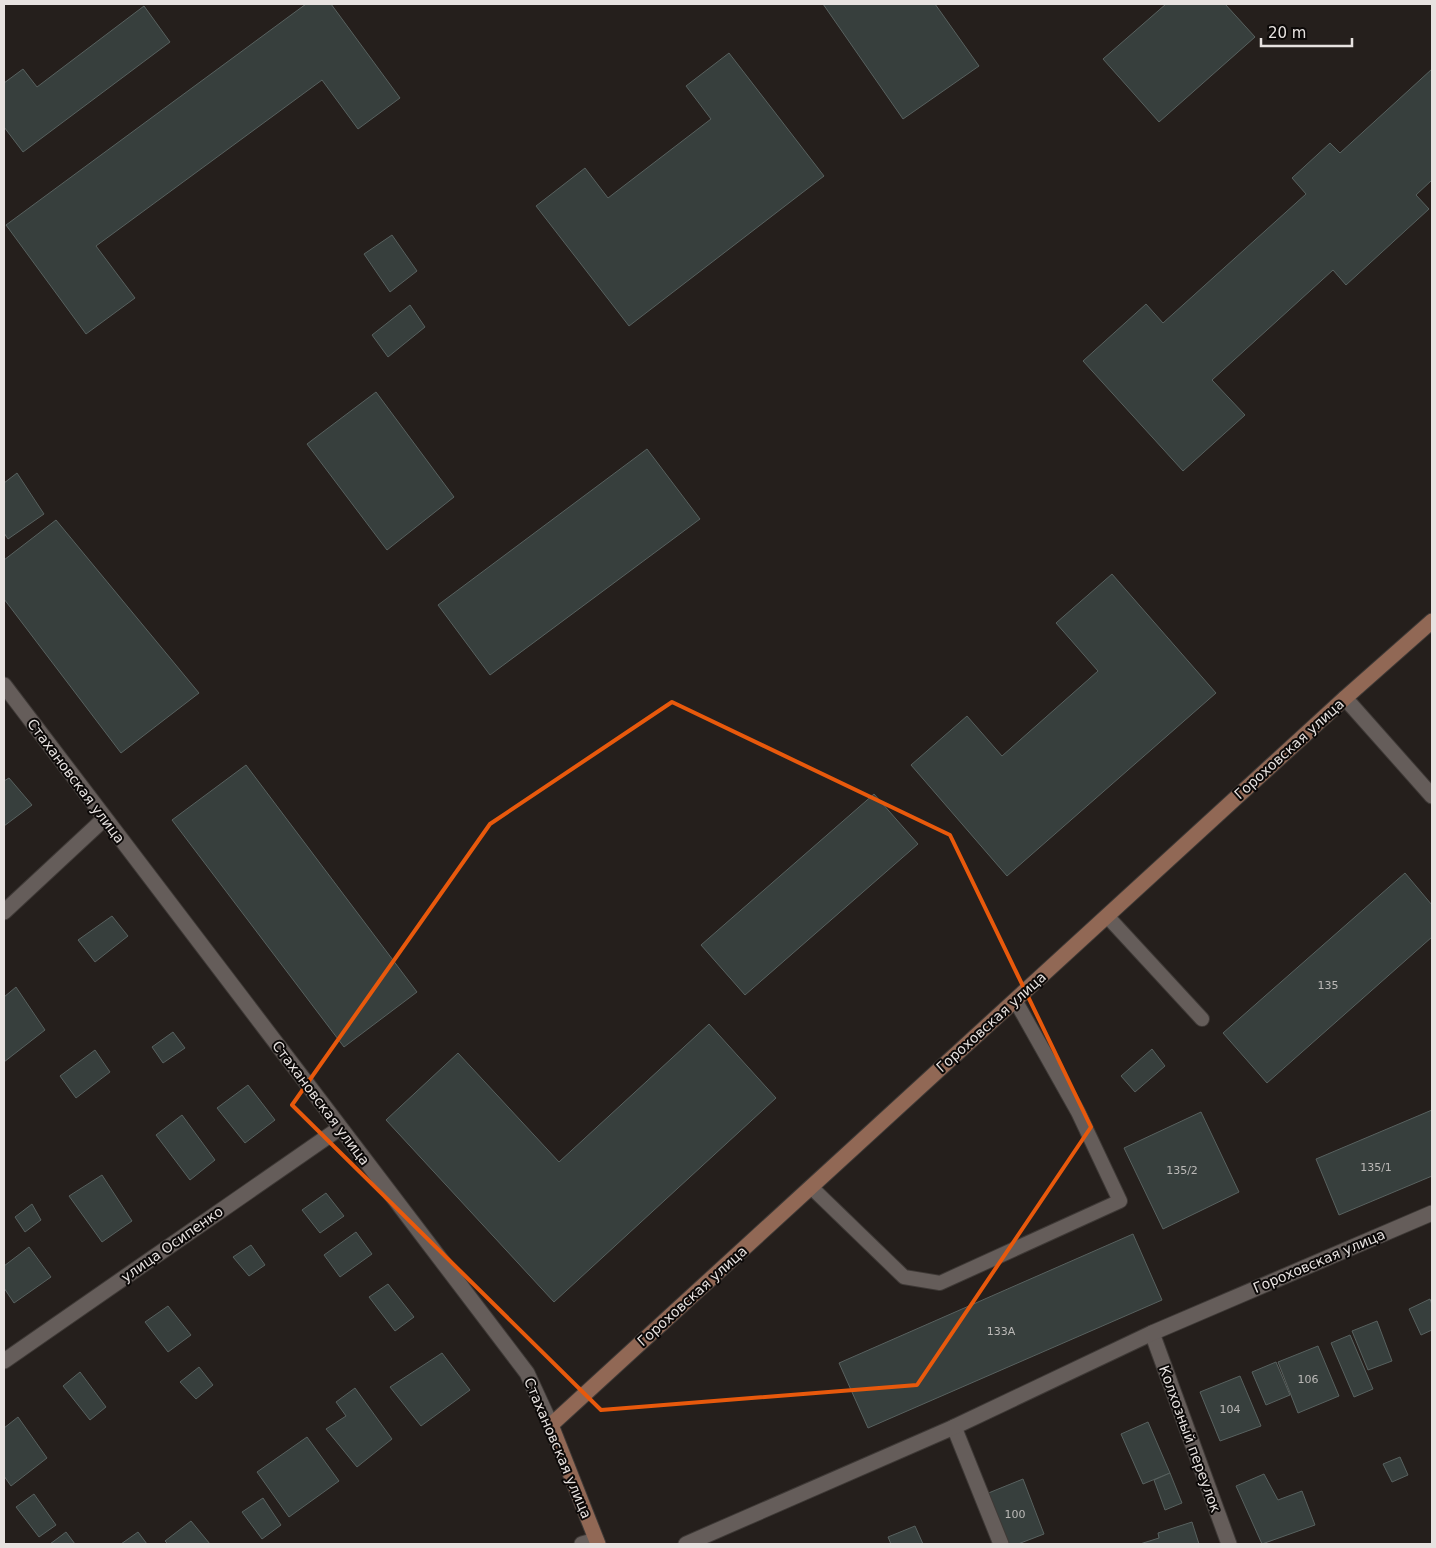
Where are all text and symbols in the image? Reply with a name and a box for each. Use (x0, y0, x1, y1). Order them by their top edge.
scale bar (1261, 15, 1352, 47)
text: 20 m (1268, 24, 1306, 42)
street label: Гороховская улица (1231, 696, 1347, 802)
street label: Стахановская улица (24, 716, 128, 846)
street label: Гороховская улица (933, 969, 1049, 1075)
house number: 135 (1318, 979, 1339, 992)
street label: Стахановская улица (269, 1038, 373, 1168)
house number: 135/1 (1360, 1161, 1392, 1174)
house number: 135/2 (1166, 1164, 1198, 1177)
street label: улица Осипенко (118, 1203, 226, 1285)
street label: Гороховская улица (1251, 1226, 1387, 1296)
street label: Гороховская улица (634, 1243, 750, 1349)
house number: 133А (987, 1325, 1016, 1338)
street label: Колхозный переулок (1156, 1363, 1224, 1515)
house number: 106 (1298, 1373, 1319, 1386)
street label: Стахановская улица (521, 1375, 595, 1521)
house number: 104 (1220, 1403, 1241, 1416)
house number: 100 (1005, 1508, 1026, 1521)

